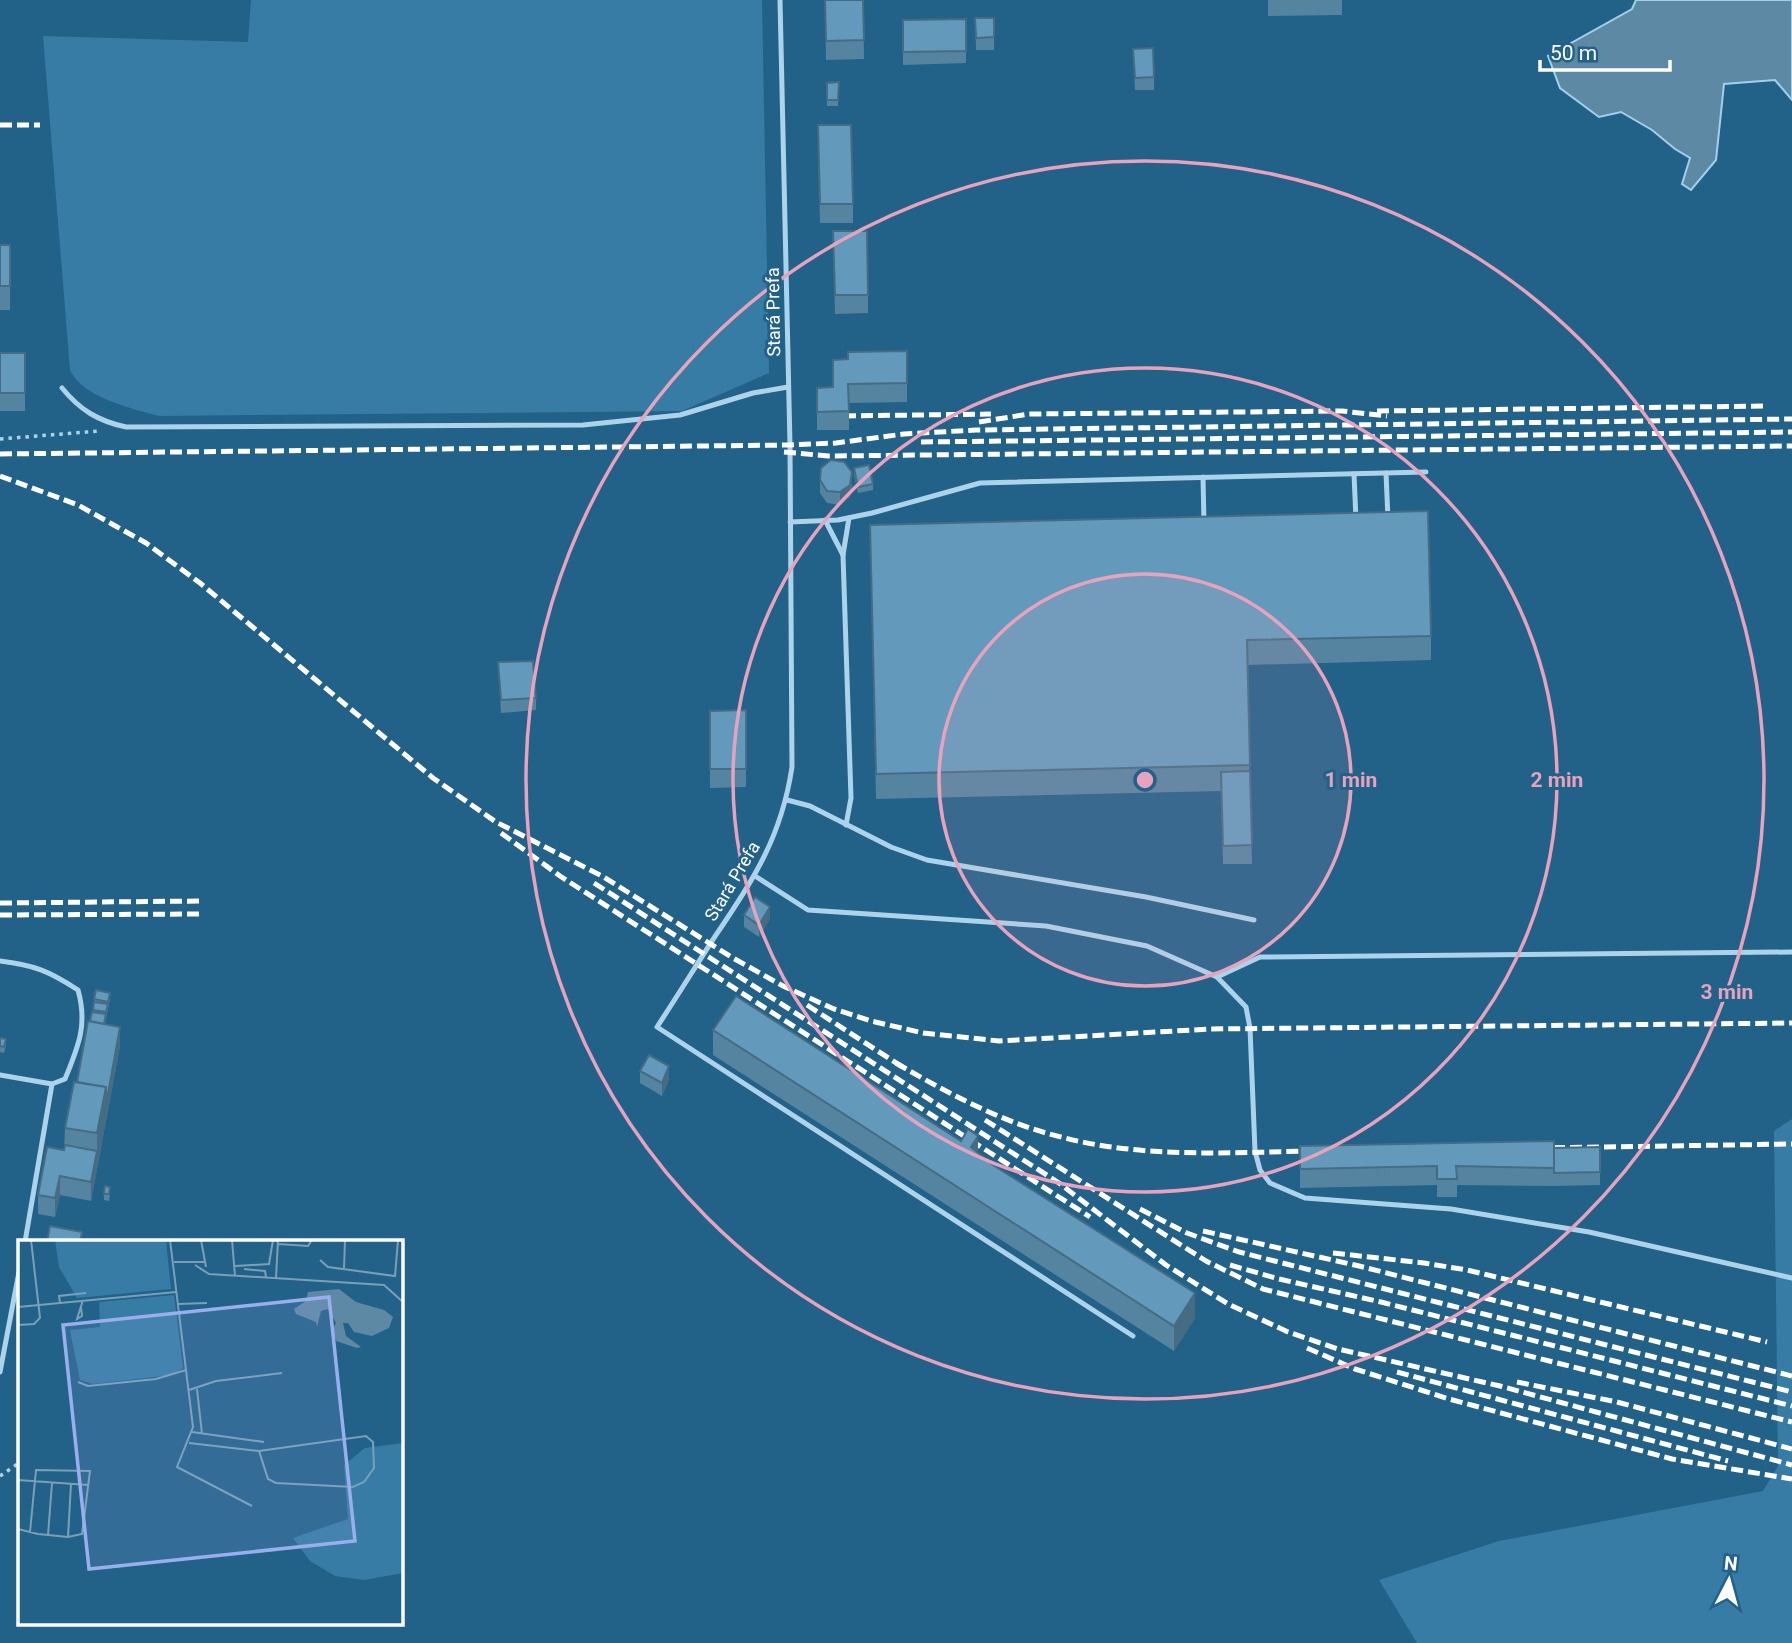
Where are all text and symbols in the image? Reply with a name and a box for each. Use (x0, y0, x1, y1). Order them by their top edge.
scale bar (1540, 28, 1670, 72)
text: 50 m (1550, 41, 1597, 65)
street label: Stará Prefa (762, 267, 784, 357)
centre of rings (1133, 768, 1157, 792)
text: 1 min (1325, 768, 1377, 792)
text: 2 min (1531, 768, 1583, 792)
street label: Stará Prefa (700, 837, 764, 925)
text: 3 min (1701, 980, 1753, 1004)
inset map (18, 1240, 402, 1626)
north arrow (1694, 1545, 1764, 1615)
text: N (1723, 1551, 1739, 1576)

